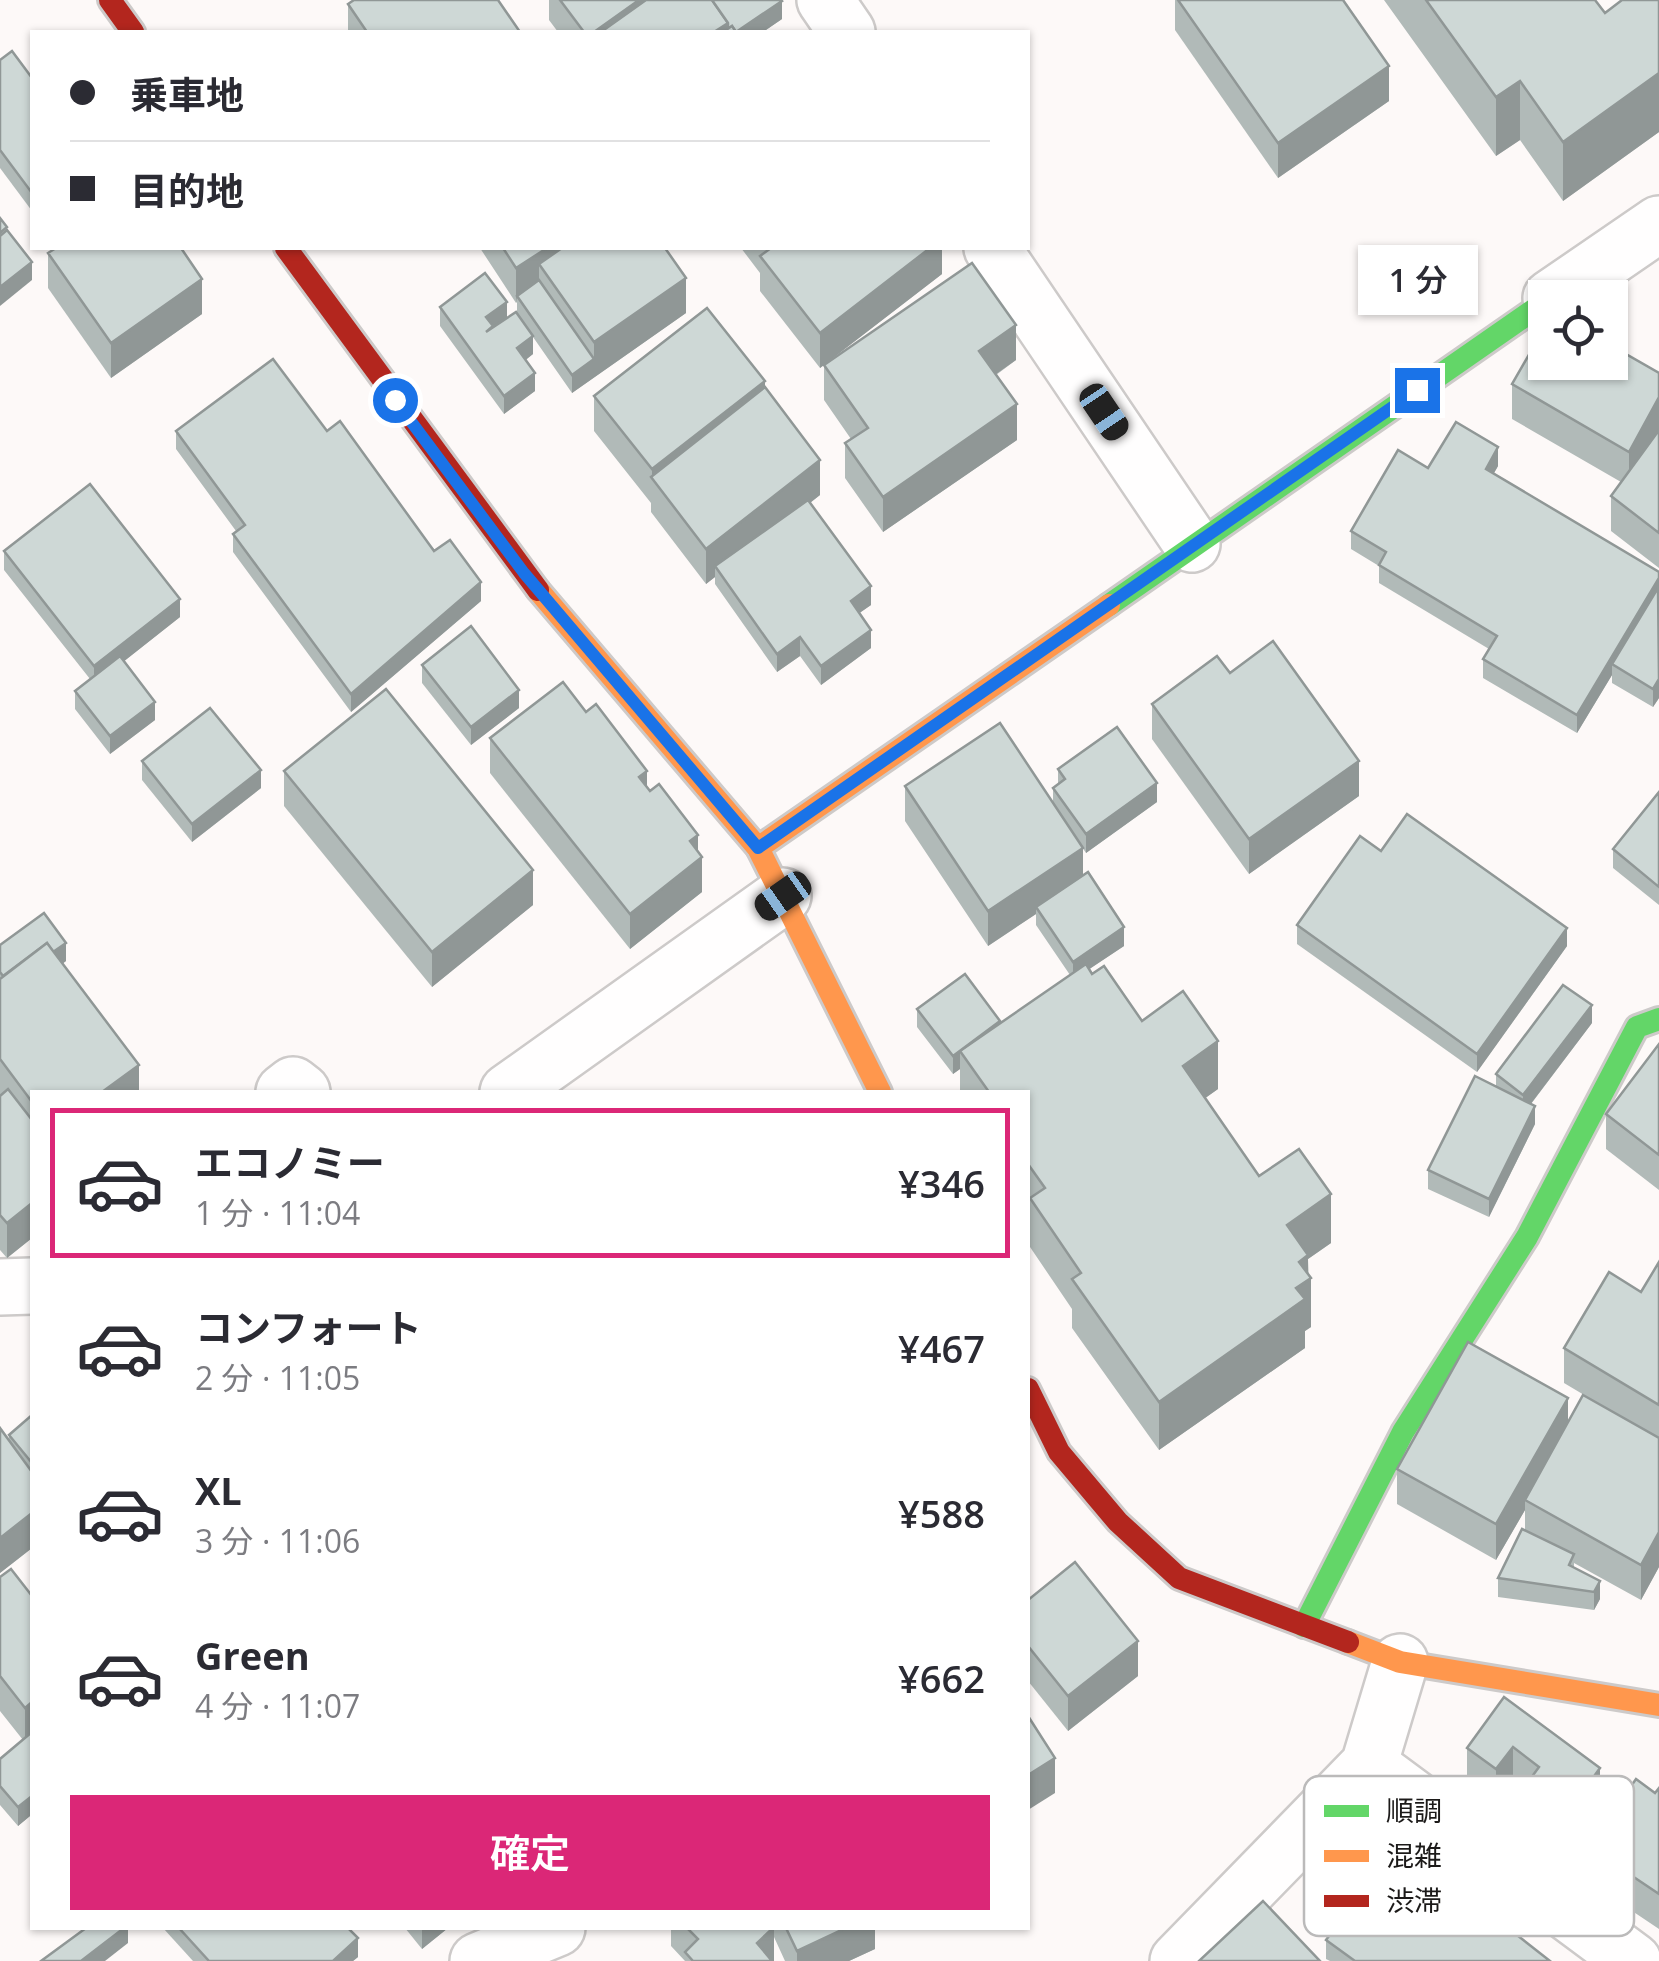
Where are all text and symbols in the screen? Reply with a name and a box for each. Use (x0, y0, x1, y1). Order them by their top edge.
text: 乗車地 (130, 68, 244, 120)
text: 目的地 (130, 164, 244, 216)
callout: 1 分 (1357, 245, 1477, 315)
text: 1 分 (1389, 258, 1447, 301)
map controls (1528, 280, 1628, 380)
button: locate (1528, 280, 1628, 380)
route end (1395, 368, 1440, 413)
route start (373, 378, 418, 423)
car (1075, 379, 1133, 445)
car (750, 867, 816, 925)
text: エコノミー (195, 1136, 385, 1188)
icon: car (75, 1138, 165, 1228)
text: ¥346 (898, 1157, 985, 1209)
text: 1 分 · 11:04 (195, 1191, 360, 1234)
text: コンフォート (195, 1301, 422, 1353)
icon: car (75, 1303, 165, 1393)
text: ¥467 (898, 1322, 985, 1374)
text: 2 分 · 11:05 (195, 1356, 360, 1399)
text: XL (195, 1464, 242, 1516)
icon: car (75, 1468, 165, 1558)
text: ¥588 (898, 1487, 985, 1539)
text: 3 分 · 11:06 (195, 1519, 360, 1562)
text: Green (195, 1629, 310, 1681)
icon: car (75, 1633, 165, 1723)
text: ¥662 (898, 1652, 985, 1704)
text: 4 分 · 11:07 (195, 1684, 360, 1727)
legend (1304, 1776, 1634, 1936)
text: 順調 (1386, 1791, 1442, 1829)
button: 確定 (70, 1795, 990, 1910)
text: 混雑 (1386, 1836, 1442, 1874)
text: 渋滞 (1386, 1881, 1442, 1919)

